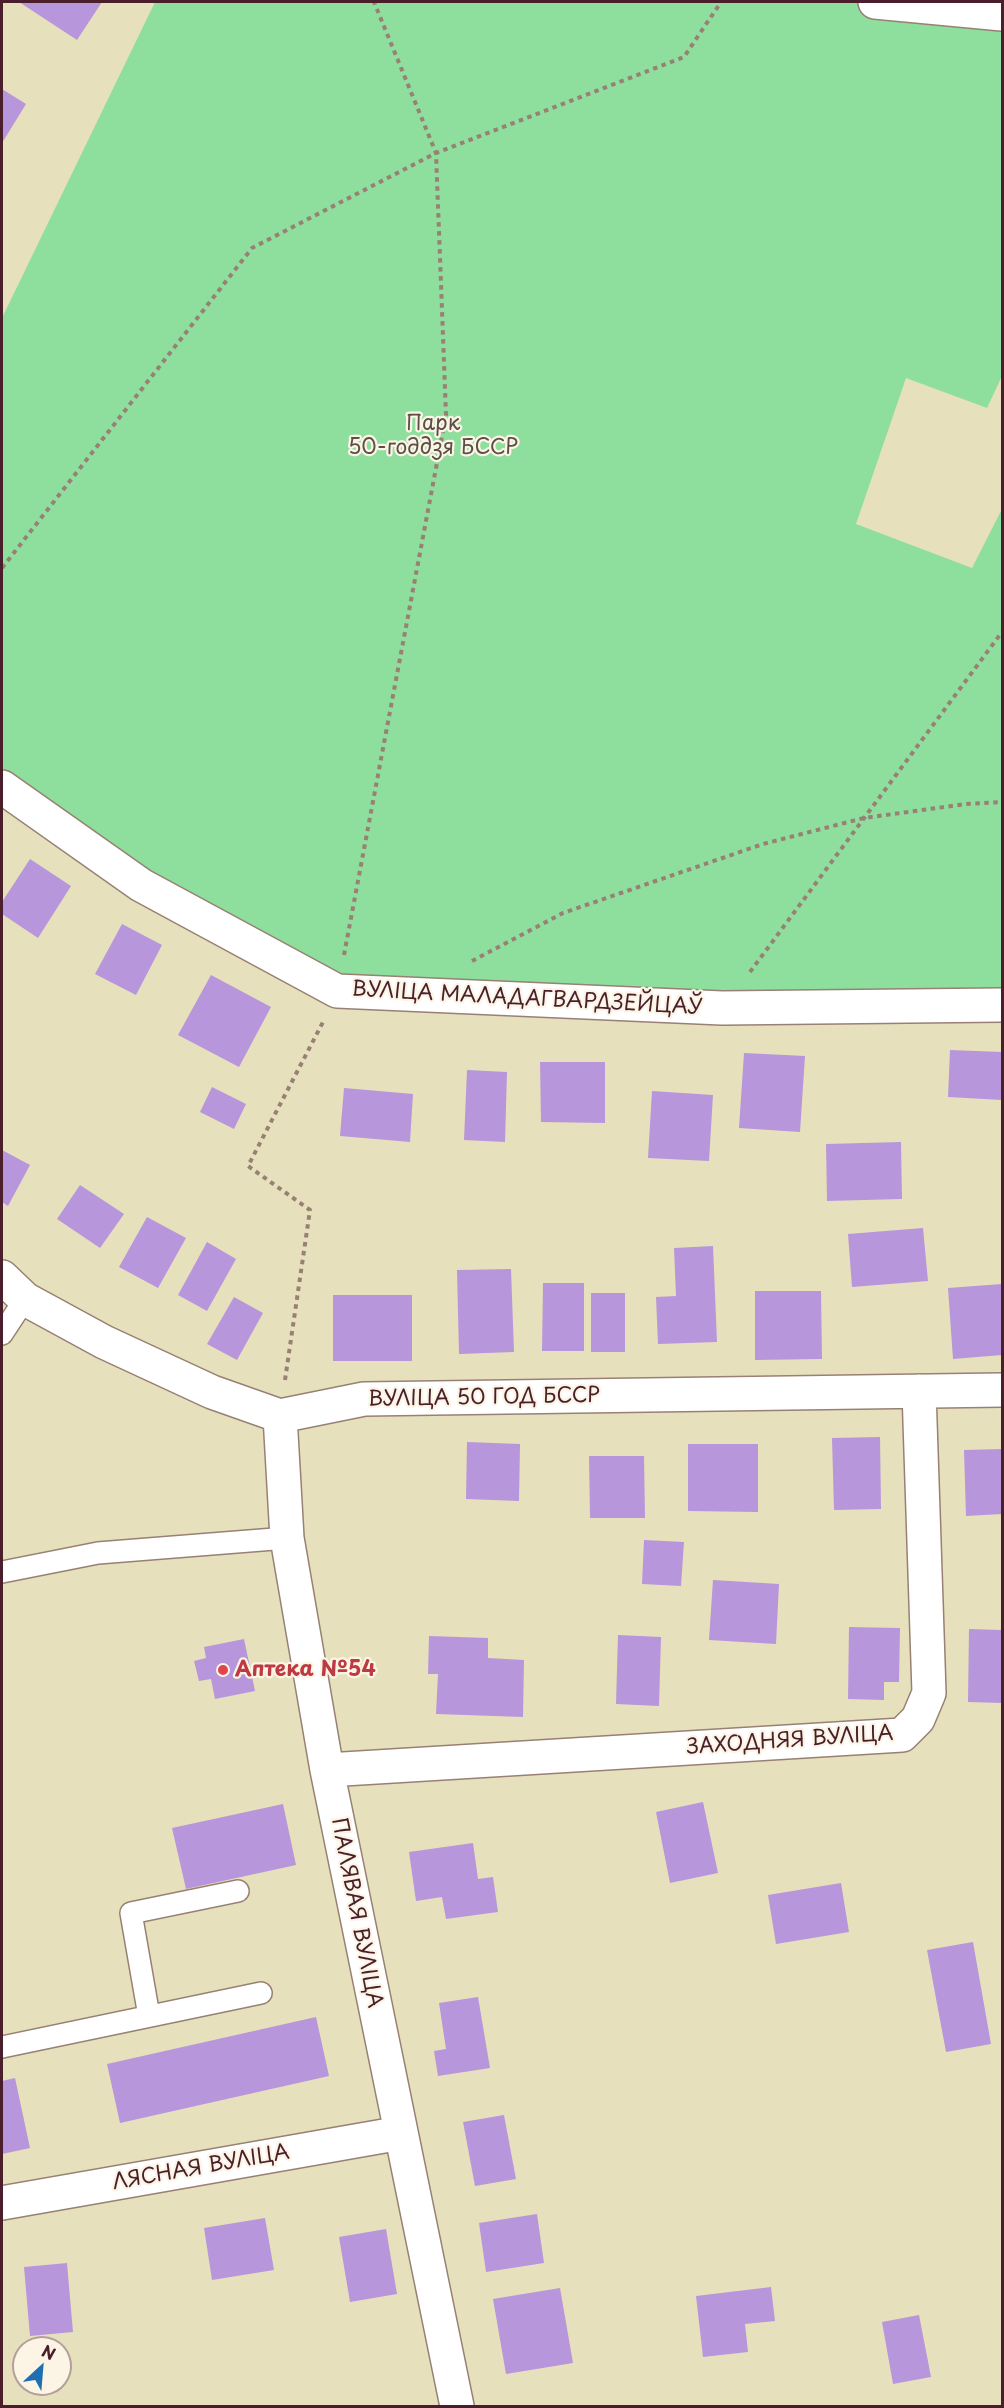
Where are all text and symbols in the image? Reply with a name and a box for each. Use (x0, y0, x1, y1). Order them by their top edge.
park label: Парк 50-годдзя БССР (348, 411, 518, 461)
street label: ВУЛІЦА МАЛАДАГВАРДЗЕЙЦАЎ (351, 977, 703, 1021)
street label: ВУЛІЦА 50 ГОД БССР (368, 1383, 600, 1413)
place label: Аптека №54 (235, 1657, 376, 1683)
marker: Аптека №54 (216, 1663, 230, 1677)
street label: ЗАХОДНЯЯ ВУЛІЦА (686, 1721, 894, 1761)
street label: ПАЛЯВАЯ ВУЛІЦА (325, 1816, 387, 2010)
street label: ЛЯСНАЯ ВУЛІЦА (111, 2140, 291, 2196)
north arrow (12, 2336, 72, 2396)
text: N (38, 2338, 60, 2365)

